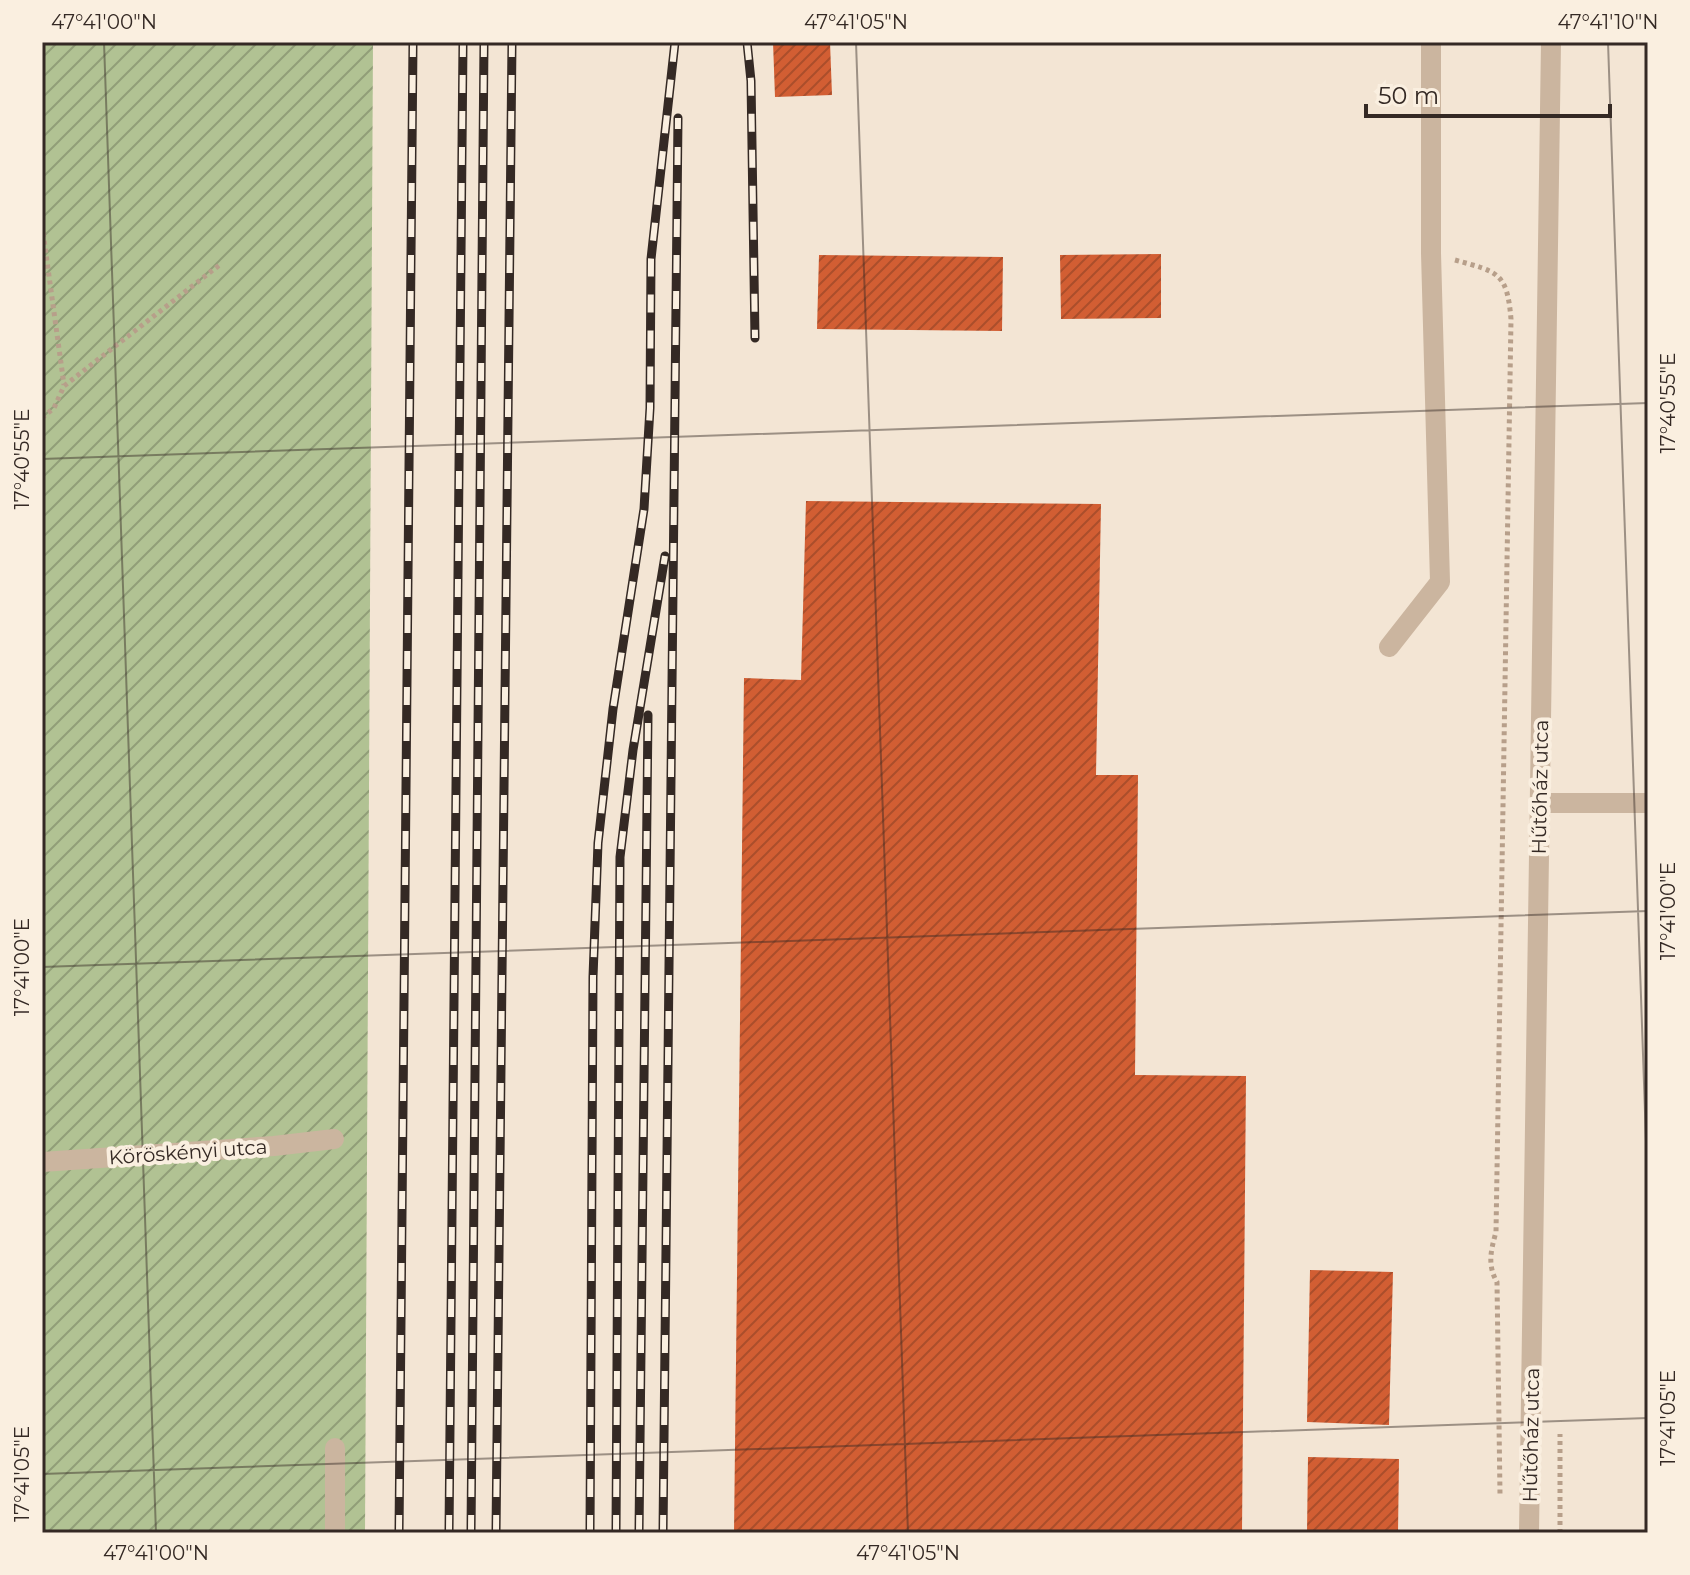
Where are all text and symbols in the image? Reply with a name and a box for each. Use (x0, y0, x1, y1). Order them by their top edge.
text: 47°41'00"N (51, 10, 157, 34)
text: 47°41'05"N (804, 10, 908, 34)
text: 47°41'10"N (1558, 10, 1658, 34)
scale bar (1366, 68, 1610, 118)
text: 50 m (1378, 81, 1439, 110)
text: 17°40'55"E (1656, 353, 1680, 453)
text: 17°40'55"E (10, 409, 34, 509)
street label: Hűtőház utca (1527, 719, 1553, 855)
text: 17°41'00"E (1656, 862, 1680, 960)
text: 17°41'00"E (10, 918, 34, 1016)
street label: Köröskényi utca (108, 1134, 268, 1170)
street label: Hűtőház utca (1518, 1367, 1544, 1503)
text: 17°41'05"E (1656, 1370, 1680, 1466)
text: 17°41'05"E (10, 1426, 34, 1522)
text: 47°41'00"N (103, 1541, 209, 1565)
text: 47°41'05"N (856, 1541, 960, 1565)

